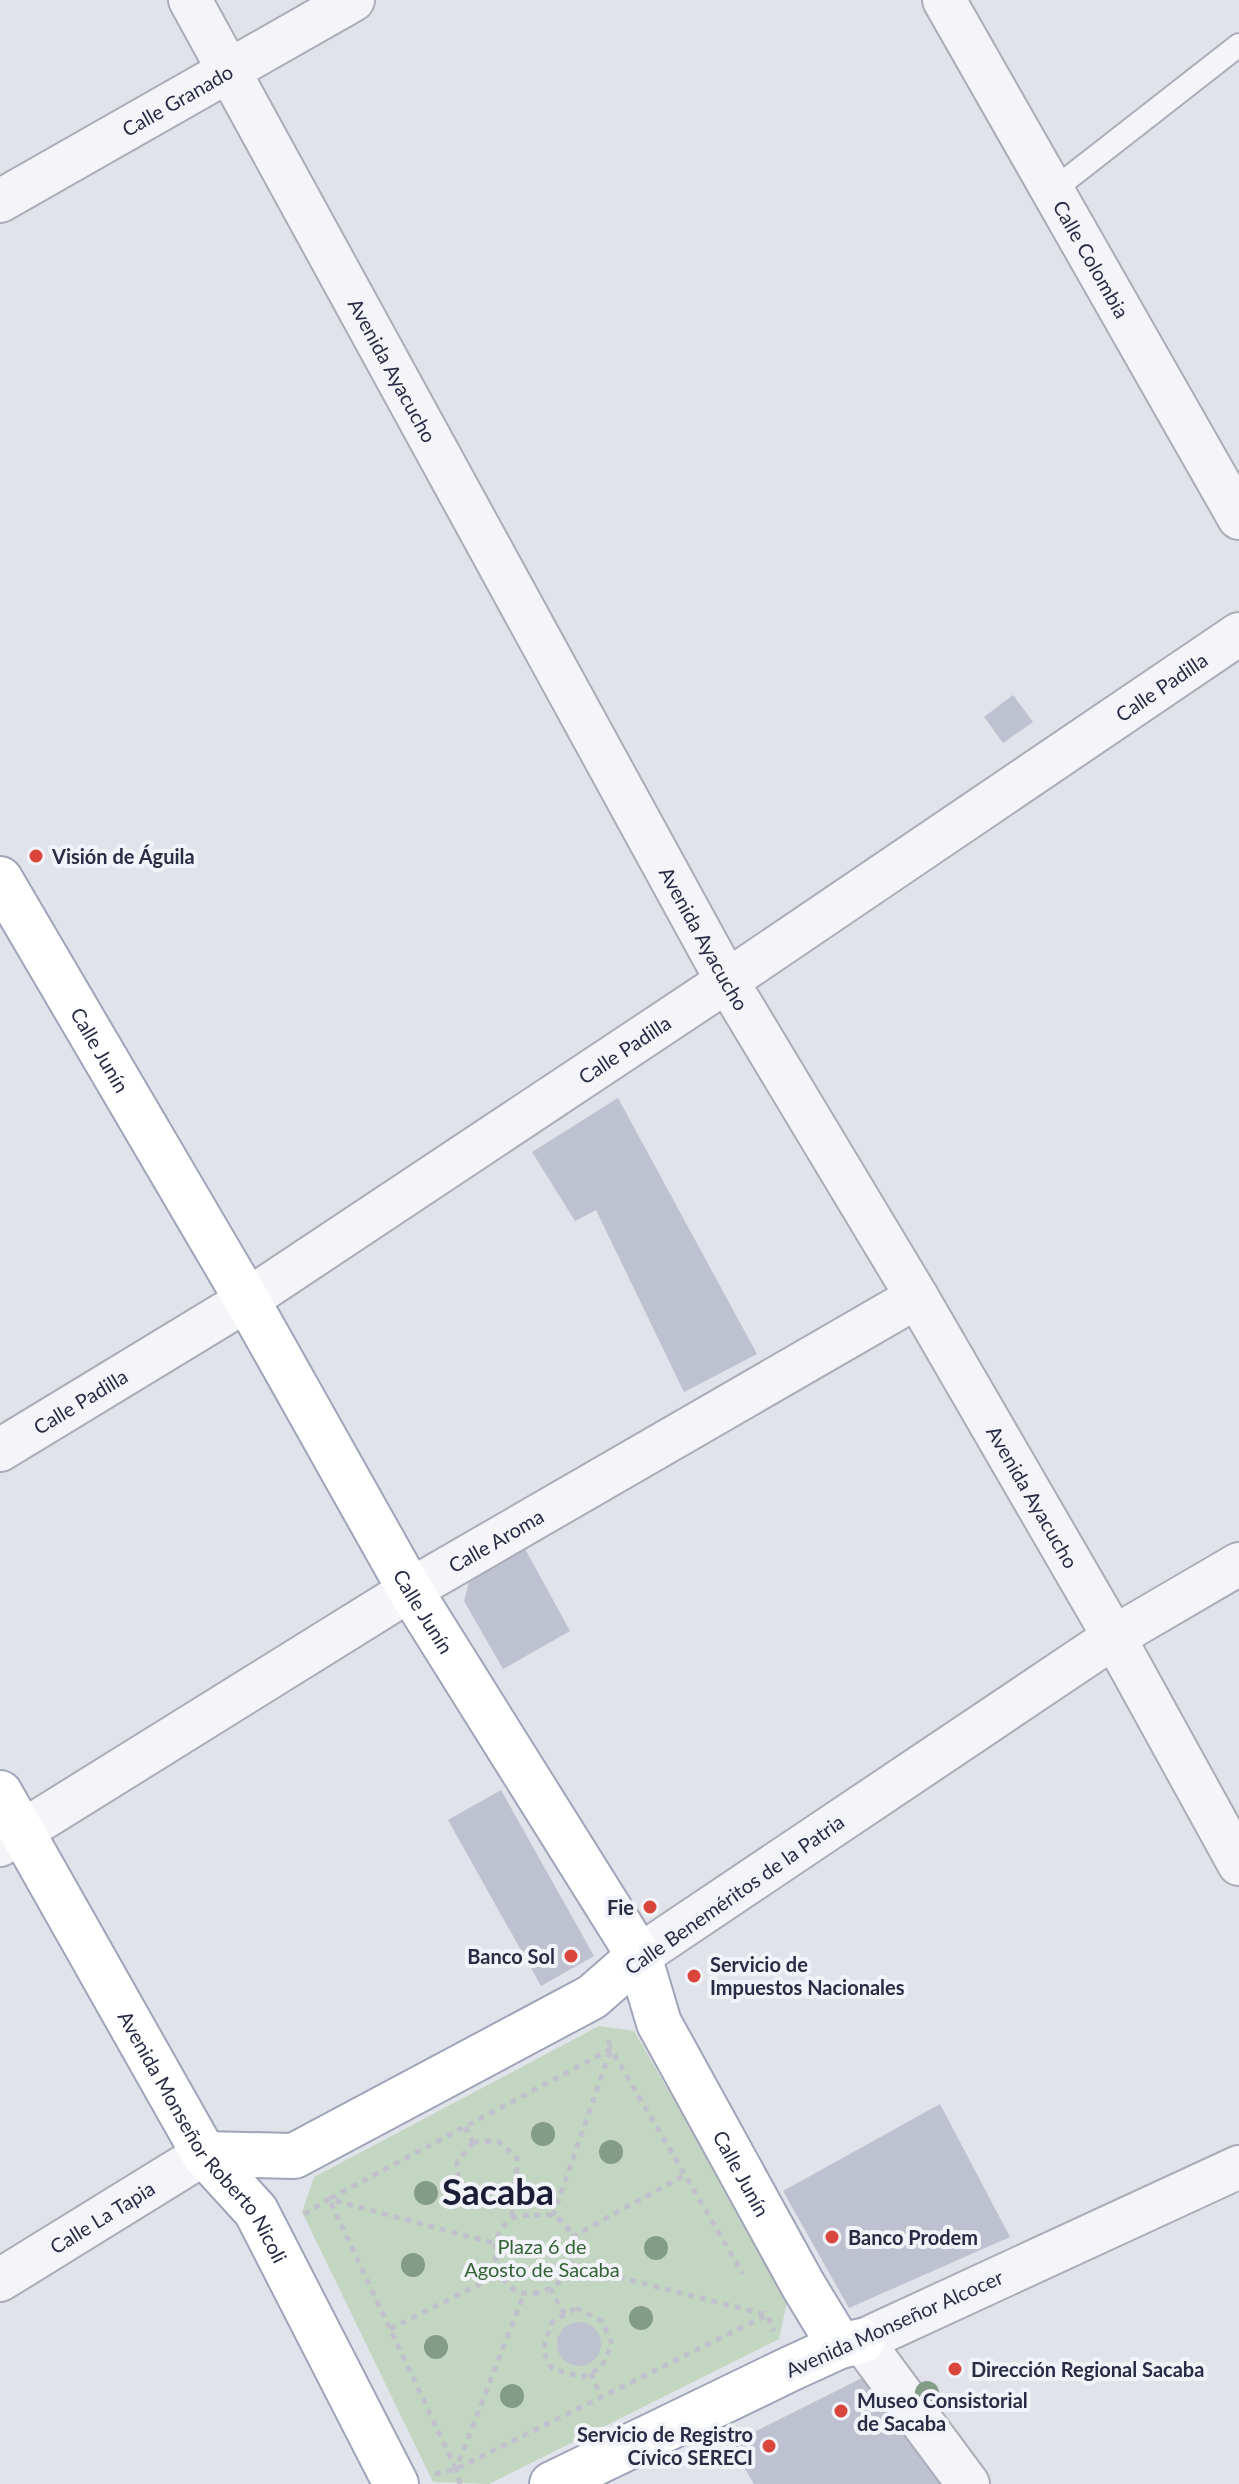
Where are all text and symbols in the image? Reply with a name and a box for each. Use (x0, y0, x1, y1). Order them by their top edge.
street label: Calle Granado (118, 59, 237, 141)
street label: Calle Colombia (1049, 196, 1134, 322)
street label: Avenida Ayacucho (344, 294, 442, 446)
street label: Calle Padilla (1111, 647, 1212, 726)
place label: Visión de Águila (51, 844, 195, 868)
marker: Visión de Águila (27, 847, 45, 865)
street label: Avenida Ayacucho (655, 862, 754, 1015)
street label: Calle Junín (66, 1003, 134, 1097)
street label: Calle Padilla (574, 1010, 675, 1088)
street label: Calle Padilla (29, 1364, 132, 1439)
street label: Avenida Ayacucho (982, 1421, 1083, 1572)
street label: Calle Aroma (444, 1503, 548, 1577)
street label: Calle Junín (389, 1565, 459, 1658)
street label: Calle Beneméritos de la Patria (620, 1809, 848, 1979)
place label: Fie (607, 1895, 634, 1919)
marker: Fie (641, 1898, 659, 1916)
place label: Banco Sol (467, 1944, 555, 1968)
marker: Banco Sol (562, 1947, 580, 1965)
place label: Servicio de Impuestos Nacionales (710, 1952, 905, 1999)
marker: Servicio de Impuestos Nacionales (685, 1967, 703, 1985)
street label: Avenida Monseñor Roberto Nicoli (113, 2006, 292, 2267)
street label: Calle Junín (708, 2126, 775, 2220)
district label: Sacaba (442, 2169, 554, 2213)
street label: Calle La Tapia (45, 2176, 159, 2258)
place label: Banco Prodem (848, 2225, 978, 2249)
marker: Banco Prodem (823, 2228, 841, 2246)
park label: Plaza 6 de Agosto de Sacaba (464, 2234, 620, 2281)
street label: Avenida Monseñor Alcocer (782, 2264, 1007, 2382)
place label: Dirección Regional Sacaba (971, 2357, 1204, 2381)
marker: Dirección Regional Sacaba (946, 2360, 964, 2378)
place label: Museo Consistorial de Sacaba (857, 2388, 1028, 2435)
marker: Museo Consistorial de Sacaba (832, 2402, 850, 2420)
place label: Servicio de Registro Cívico SERECI (577, 2422, 753, 2469)
marker: Servicio de Registro Cívico SERECI (760, 2437, 778, 2455)

